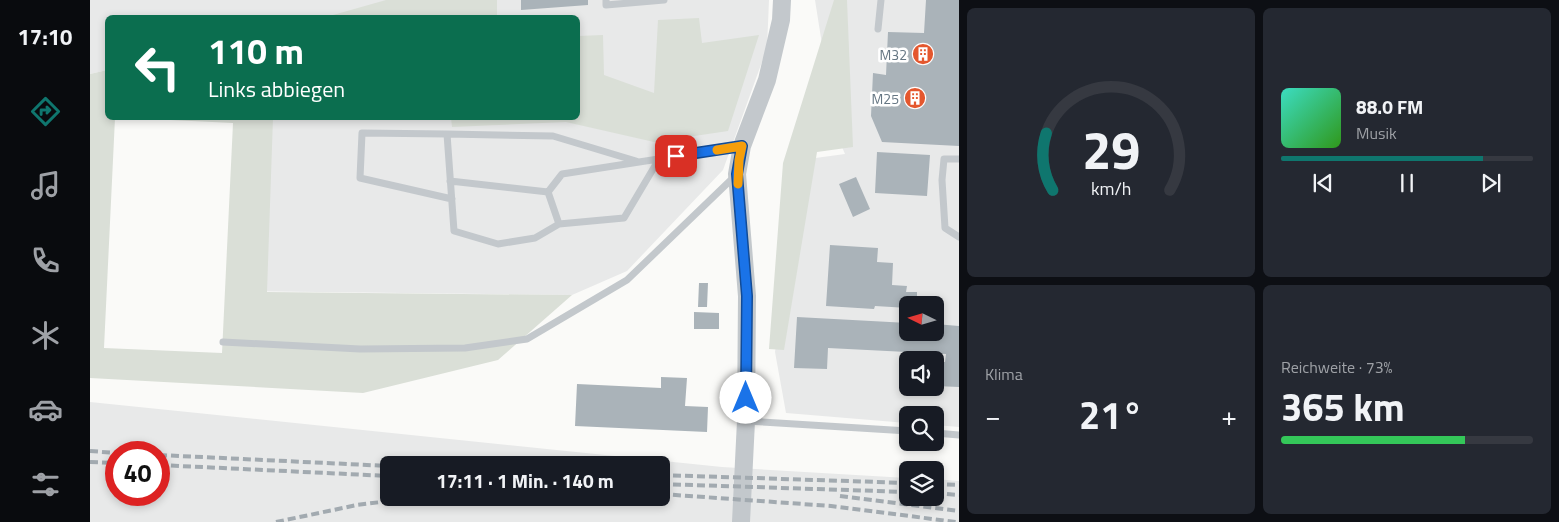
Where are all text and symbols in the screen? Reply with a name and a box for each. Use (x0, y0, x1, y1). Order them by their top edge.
text: 17:10 (18, 20, 72, 54)
text: 110 m (208, 24, 304, 78)
icon: left (125, 35, 190, 100)
building icon: M32 (911, 42, 935, 66)
place label: M32 (880, 44, 907, 65)
text: Links abbiegen (208, 72, 345, 106)
building icon: M25 (903, 86, 927, 110)
place label: M25 (872, 88, 899, 109)
text: 88.0 FM (1356, 92, 1423, 121)
icon: directions (28, 94, 63, 129)
text: 29 (1082, 110, 1140, 189)
text: Musik (1356, 121, 1397, 145)
pin (655, 135, 697, 177)
icon: arrive (662, 142, 690, 170)
icon: music (28, 168, 63, 203)
icon: previous (1309, 169, 1337, 197)
icon: pause (1393, 169, 1421, 197)
icon: next (1477, 169, 1505, 197)
text: km/h (1091, 175, 1131, 202)
icon: phone (28, 243, 63, 278)
north arrow (899, 296, 944, 341)
map controls (899, 296, 944, 506)
icon: climate (28, 318, 63, 353)
button: sound (899, 351, 944, 396)
text: Reichweite · 73% (1281, 355, 1393, 379)
text: Klima (985, 362, 1023, 386)
position arrow (719, 371, 771, 423)
text: 365 km (1281, 378, 1405, 436)
text: 21° (1079, 386, 1143, 444)
icon: car (28, 392, 63, 427)
text: − (985, 394, 1001, 437)
text: + (1221, 394, 1237, 437)
button: search (899, 406, 944, 451)
speed limit sign: 40 (105, 441, 170, 506)
button: layers (899, 461, 944, 506)
text: 17:11 · 1 Min. · 140 m (436, 466, 614, 495)
icon: filters (28, 467, 63, 502)

